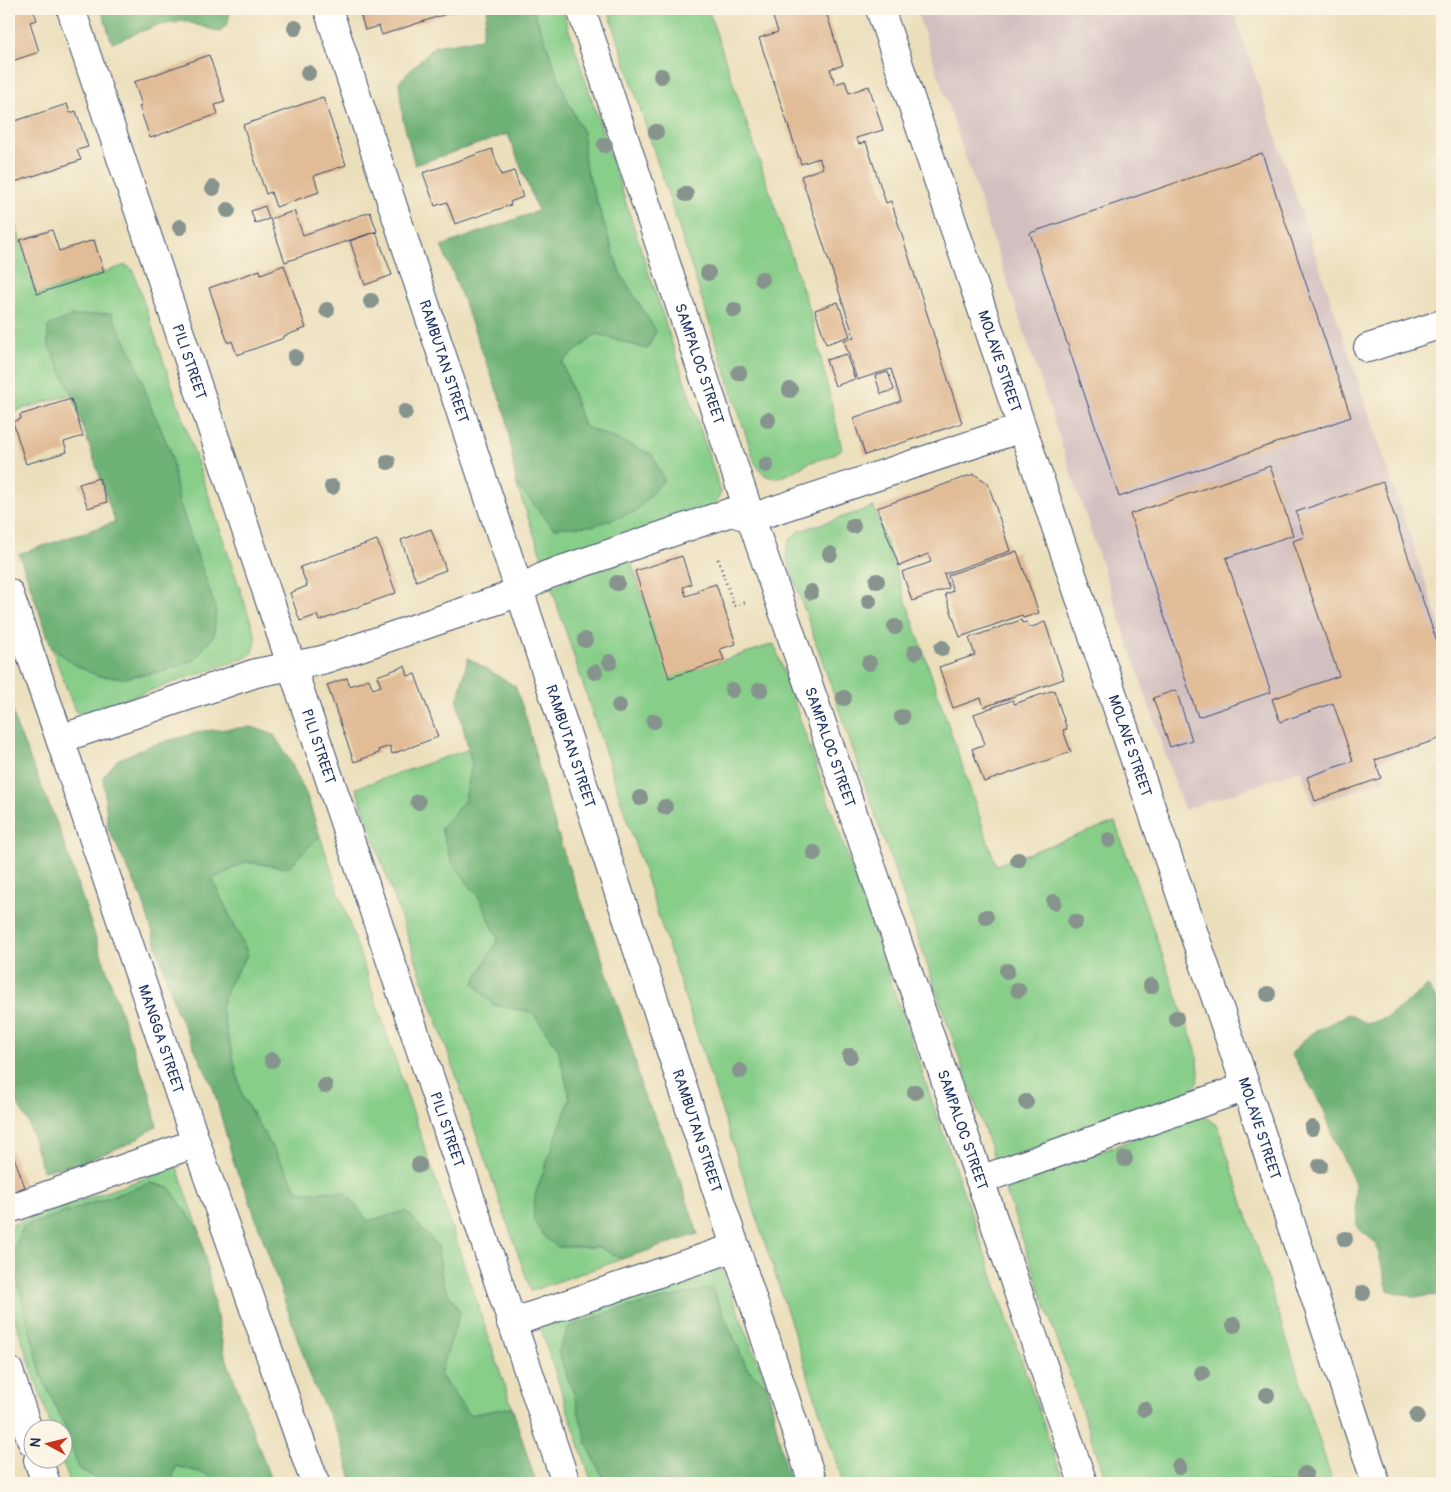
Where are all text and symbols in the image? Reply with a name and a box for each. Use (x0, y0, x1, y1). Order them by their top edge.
street label: RAMBUTAN STREET (414, 298, 473, 426)
street label: SAMPALOC STREET (670, 301, 728, 427)
street label: MOLAVE STREET (973, 308, 1025, 415)
street label: PILI STREET (167, 322, 210, 402)
street label: RAMBUTAN STREET (541, 682, 599, 810)
street label: SAMPALOC STREET (800, 685, 859, 810)
street label: MOLAVE STREET (1104, 692, 1156, 799)
street label: PILI STREET (297, 707, 340, 787)
street label: MANGGA STREET (133, 982, 188, 1096)
street label: RAMBUTAN STREET (668, 1067, 726, 1195)
street label: SAMPALOC STREET (933, 1067, 992, 1193)
street label: MOLAVE STREET (1233, 1075, 1285, 1182)
street label: PILI STREET (425, 1090, 468, 1170)
north arrow (22, 1420, 72, 1470)
text: N (27, 1437, 45, 1448)

